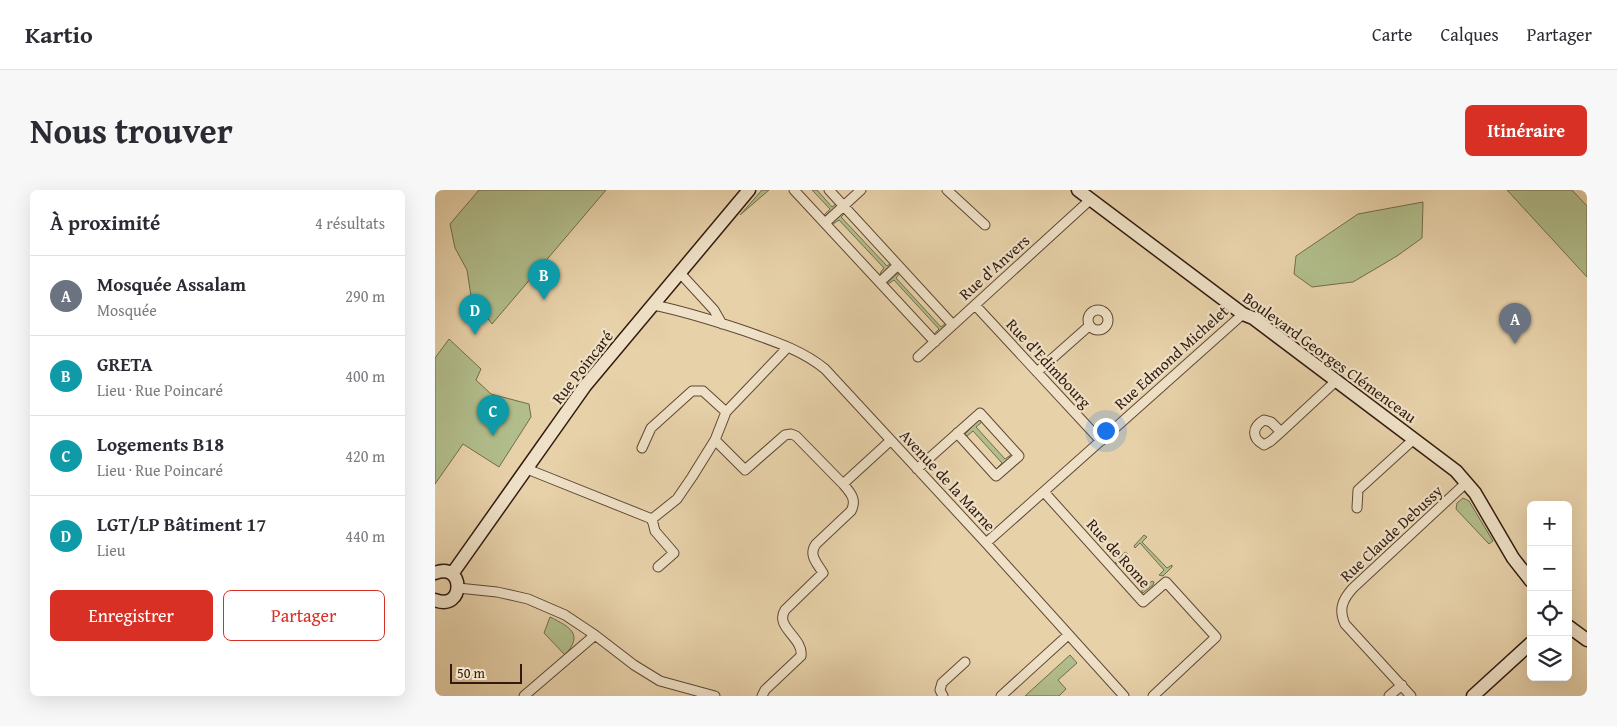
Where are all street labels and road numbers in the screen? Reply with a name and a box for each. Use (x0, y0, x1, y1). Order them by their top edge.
street label: Rue d'Anvers (953, 229, 1035, 305)
street label: Boulevard Georges Clémenceau (1238, 286, 1422, 429)
street label: Rue Edmond Michelet (1109, 299, 1234, 415)
street label: Rue d'Edimbourg (1001, 313, 1097, 413)
street label: Rue Poincaré (545, 325, 619, 409)
street label: Avenue de la Marne (894, 424, 1002, 536)
street label: Rue Claude Debussy (1334, 479, 1448, 587)
street label: Rue de Rome (1081, 513, 1157, 593)

